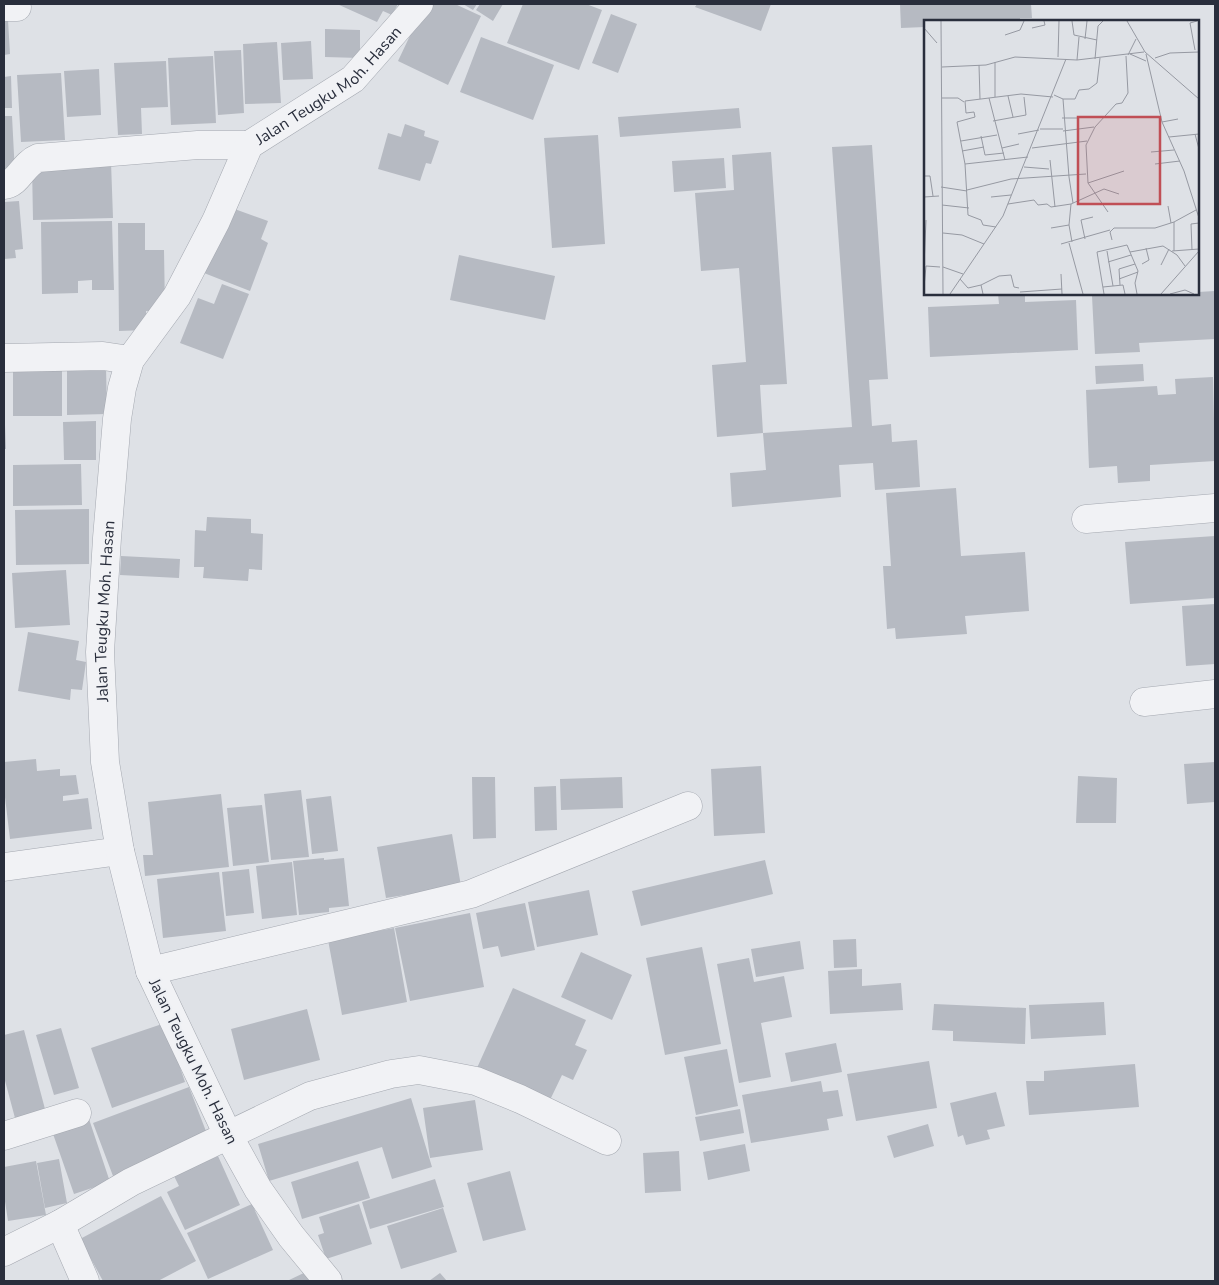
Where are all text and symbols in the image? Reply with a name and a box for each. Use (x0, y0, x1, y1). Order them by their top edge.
inset map (924, 20, 1199, 295)
street label: Jalan Teugku Moh. Hasan (250, 22, 407, 151)
street label: Jalan Teugku Moh. Hasan (90, 520, 120, 704)
street label: Jalan Teugku Moh. Hasan (143, 974, 243, 1148)

